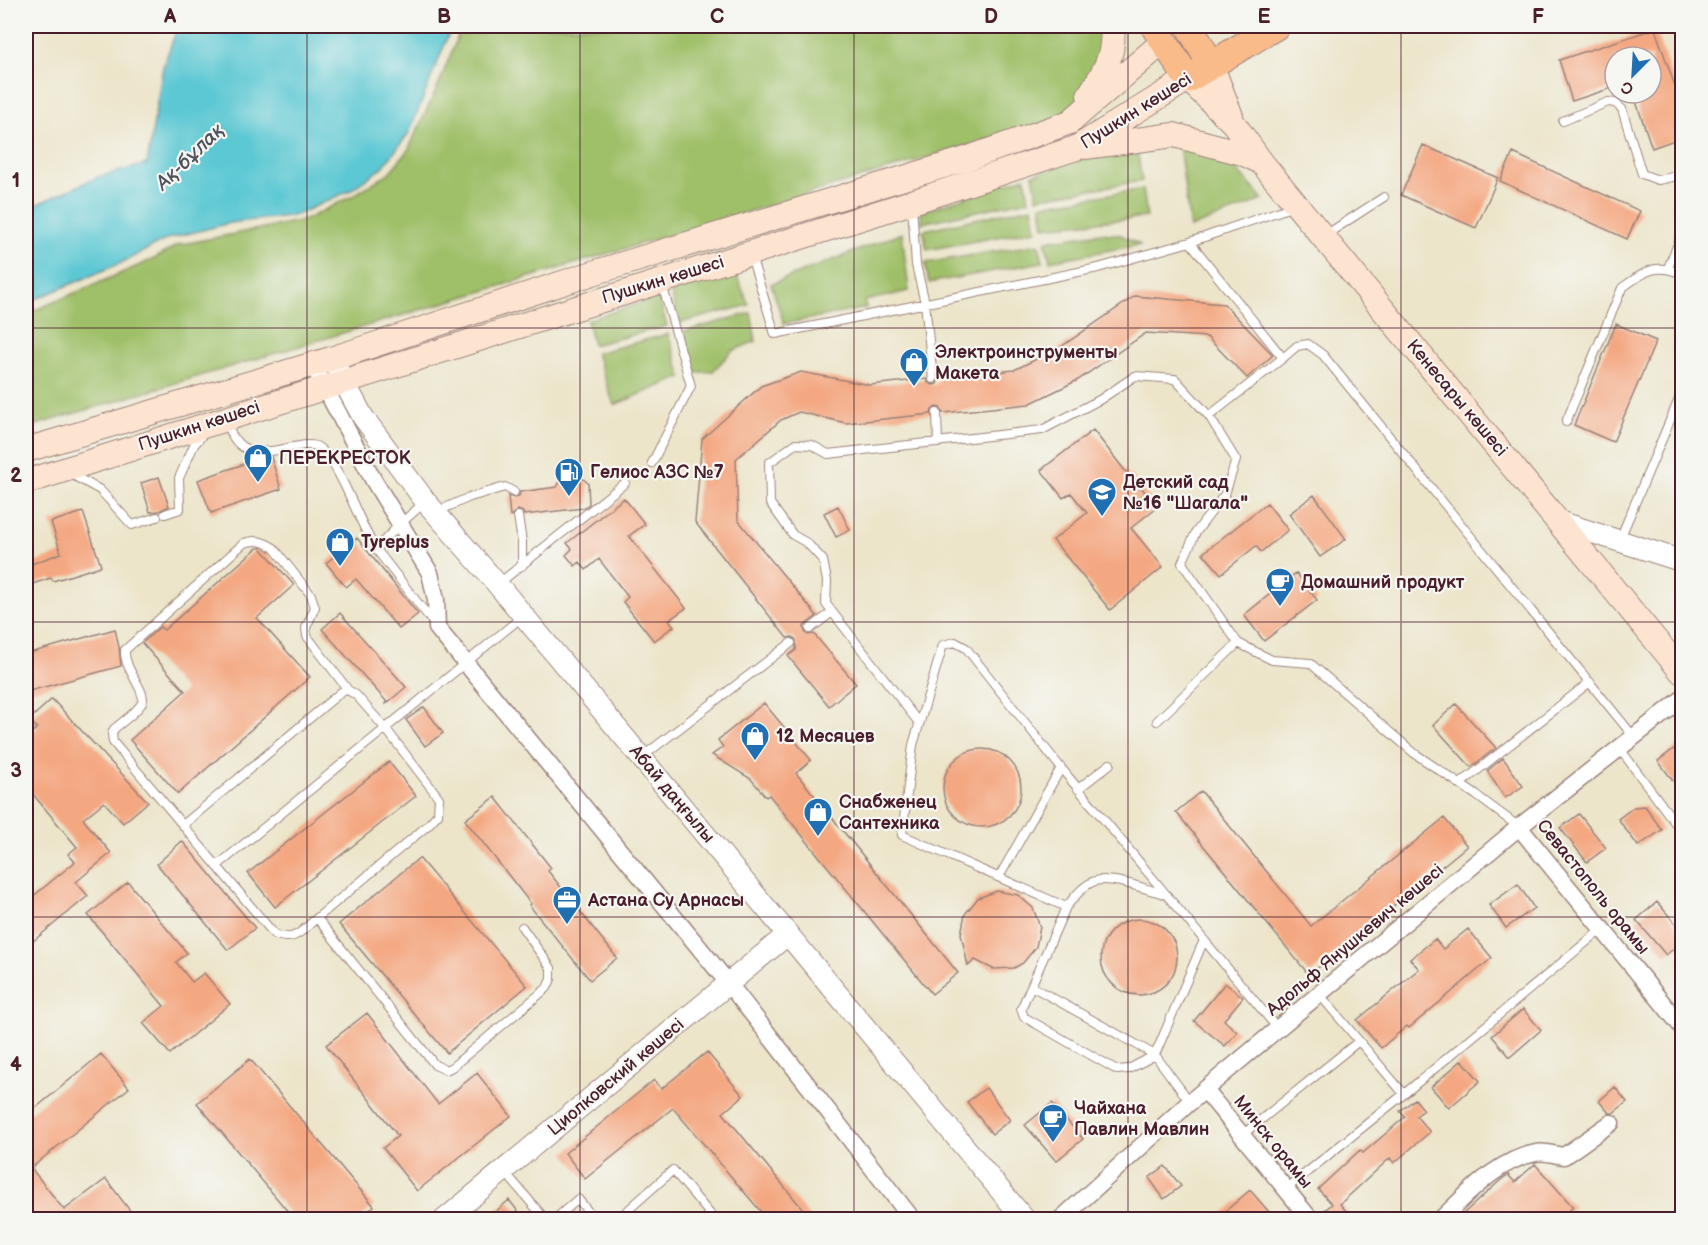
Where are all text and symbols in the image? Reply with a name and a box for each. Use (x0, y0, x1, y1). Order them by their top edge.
text: A (163, 5, 177, 29)
text: B (437, 5, 451, 29)
text: C (710, 5, 724, 29)
text: D (984, 5, 998, 29)
text: E (1258, 5, 1271, 29)
text: F (1532, 5, 1544, 29)
north arrow (1603, 45, 1663, 105)
street label: Пушкин көшесі (1077, 69, 1195, 153)
text: С (1619, 76, 1636, 98)
water label: Ақ-бұлақ (150, 118, 230, 196)
text: 1 (12, 169, 20, 193)
street label: Пушкин көшесі (599, 251, 727, 309)
street label: Кенесары көшесі (1402, 335, 1512, 461)
place label: Электроинструменты Макета (935, 342, 1118, 384)
shop icon: Электроинструменты Макета (898, 346, 930, 388)
street label: Пушкин көшесі (135, 396, 263, 456)
shop icon: ПЕРЕКРЕСТОК (242, 442, 274, 484)
place label: ПЕРЕКРЕСТОК (279, 448, 412, 469)
fuel station icon: Гелиос АЗС №7 (553, 456, 585, 498)
place label: Гелиос АЗС №7 (590, 462, 724, 483)
text: 2 (10, 464, 22, 488)
place label: Детский сад №16 "Шагала" (1123, 472, 1248, 514)
school or university icon: Детский сад №16 "Шагала" (1086, 476, 1118, 518)
shop icon: Tyreplus (324, 526, 356, 568)
place label: Tyreplus (361, 532, 429, 553)
cafe icon: Домашний продукт (1264, 566, 1296, 608)
place label: Домашний продукт (1301, 572, 1465, 593)
shop icon: 12 Месяцев (739, 720, 771, 762)
place label: 12 Месяцев (776, 726, 875, 747)
street label: Абай даңғылы (624, 740, 719, 847)
text: 3 (10, 759, 22, 783)
place label: Снабженец Сантехника (839, 792, 940, 834)
shop icon: Снабженец Сантехника (802, 796, 834, 838)
street label: Севастополь орамы (1532, 815, 1654, 959)
street label: Адольф Янушкевич көшесі (1261, 860, 1448, 1021)
office icon: Астана Су Арнасы (551, 884, 583, 926)
place label: Астана Су Арнасы (587, 890, 744, 911)
street label: Циолковский көшесі (544, 1014, 688, 1140)
text: 4 (10, 1053, 22, 1077)
street label: Минск орамы (1229, 1091, 1317, 1193)
place label: Чайхана Павлин Мавлин (1074, 1098, 1209, 1140)
cafe icon: Чайхана Павлин Мавлин (1037, 1102, 1069, 1144)

